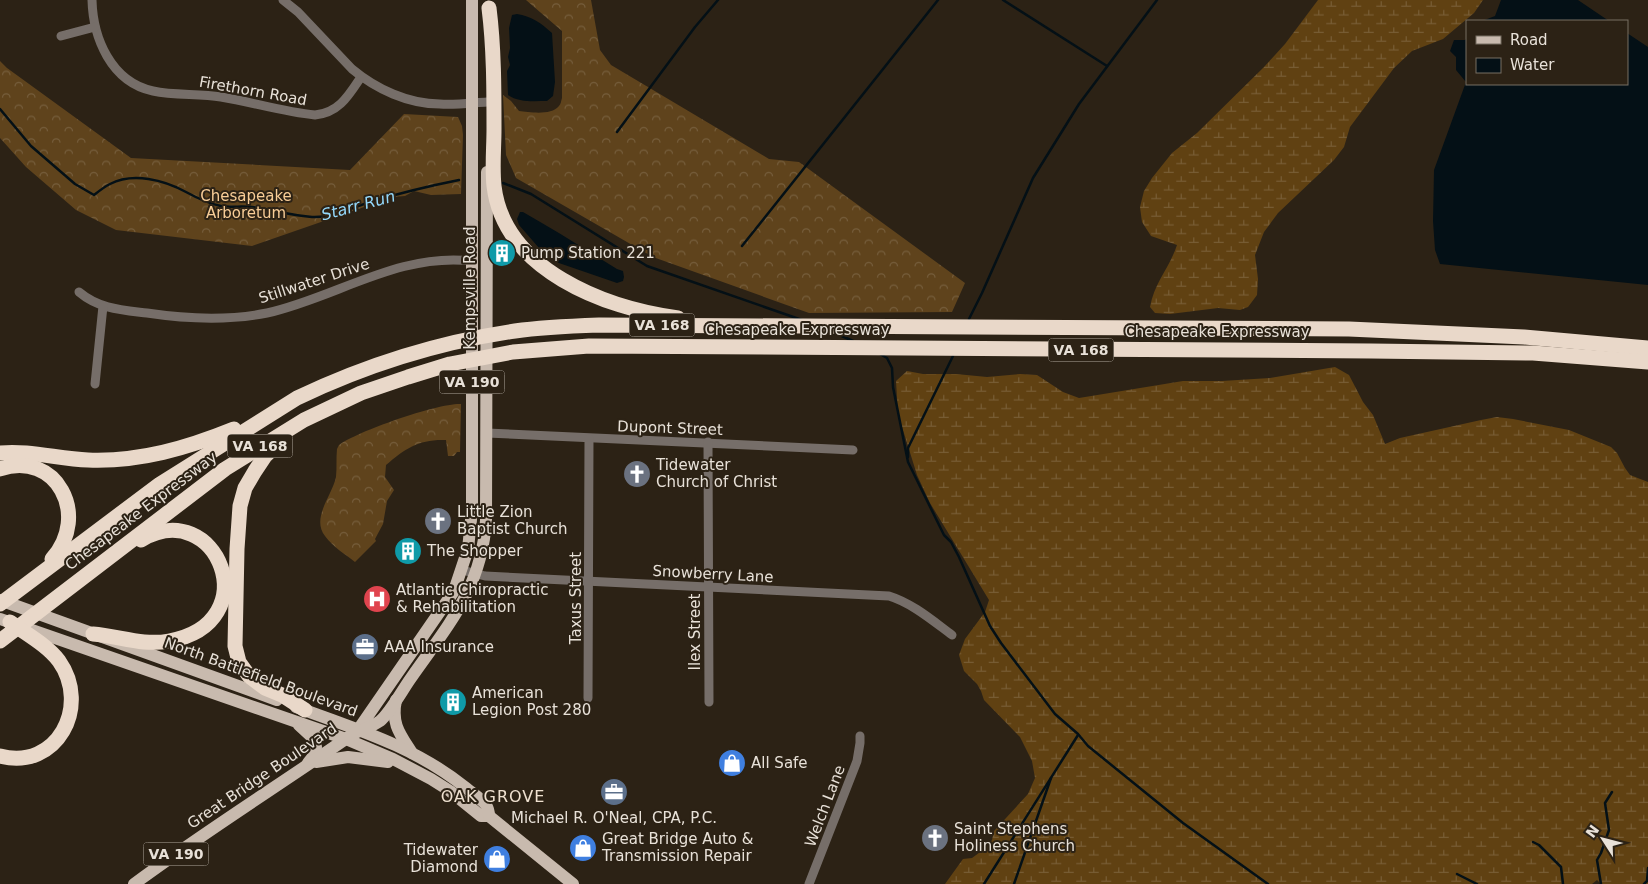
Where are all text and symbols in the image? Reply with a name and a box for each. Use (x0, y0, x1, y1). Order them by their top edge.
legend (1466, 20, 1628, 85)
text: Road (1510, 31, 1548, 49)
text: Water (1510, 56, 1555, 74)
street label: Firethorn Road (198, 73, 308, 109)
water label: Starr Run (319, 186, 397, 224)
park label: Chesapeake Arboretum (200, 187, 292, 222)
street label: Kempsville Road (461, 226, 479, 350)
building icon: Pump Station 221 (487, 238, 517, 268)
place label: Pump Station 221 (521, 244, 655, 262)
street label: Stillwater Drive (256, 255, 372, 307)
road number: VA 168 (630, 314, 694, 336)
street label: Chesapeake Expressway (704, 321, 890, 339)
street label: Chesapeake Expressway (1124, 323, 1310, 341)
road number: VA 168 (1048, 338, 1114, 362)
road number: VA 190 (440, 371, 504, 394)
street label: Dupont Street (617, 417, 723, 439)
road number: VA 168 (228, 434, 292, 458)
street label: Chesapeake Expressway (62, 448, 220, 574)
place label: Tidewater Church of Christ (655, 456, 777, 491)
church icon: Tidewater Church of Christ (622, 459, 652, 489)
place label: Little Zion Baptist Church (457, 503, 568, 538)
church icon: Little Zion Baptist Church (423, 506, 453, 536)
building icon: The Shopper (393, 536, 423, 566)
place label: The Shopper (426, 542, 523, 560)
street label: Taxus Street (567, 552, 585, 645)
street label: Snowberry Lane (652, 562, 774, 586)
place label: Atlantic Chiropractic & Rehabilitation (396, 581, 548, 616)
hospital icon: Atlantic Chiropractic & Rehabilitation (362, 584, 392, 614)
street label: Ilex Street (686, 593, 704, 670)
office icon: AAA Insurance (350, 632, 380, 662)
street label: North Battlefield Boulevard (162, 634, 360, 720)
place label: AAA Insurance (384, 638, 494, 656)
place label: American Legion Post 280 (472, 684, 591, 719)
building icon: American Legion Post 280 (438, 687, 468, 717)
street label: Great Bridge Boulevard (184, 719, 340, 833)
shop icon: All Safe (717, 748, 747, 778)
place label: All Safe (751, 754, 808, 772)
street label: Welch Lane (801, 763, 849, 849)
office icon: Michael R. O'Neal, CPA, P.C. (599, 777, 629, 807)
district label: OAK GROVE (441, 787, 545, 806)
place label: Michael R. O'Neal, CPA, P.C. (511, 809, 717, 827)
north arrow (1578, 814, 1628, 864)
place label: Saint Stephens Holiness Church (954, 820, 1075, 855)
text: N (1583, 822, 1602, 841)
church icon: Saint Stephens Holiness Church (920, 823, 950, 853)
place label: Great Bridge Auto & Transmission Repair (601, 830, 754, 865)
shop icon: Great Bridge Auto & Transmission Repair (568, 833, 598, 863)
place label: Tidewater Diamond (403, 841, 479, 876)
road number: VA 190 (144, 842, 208, 866)
shop icon: Tidewater Diamond (482, 844, 512, 874)

